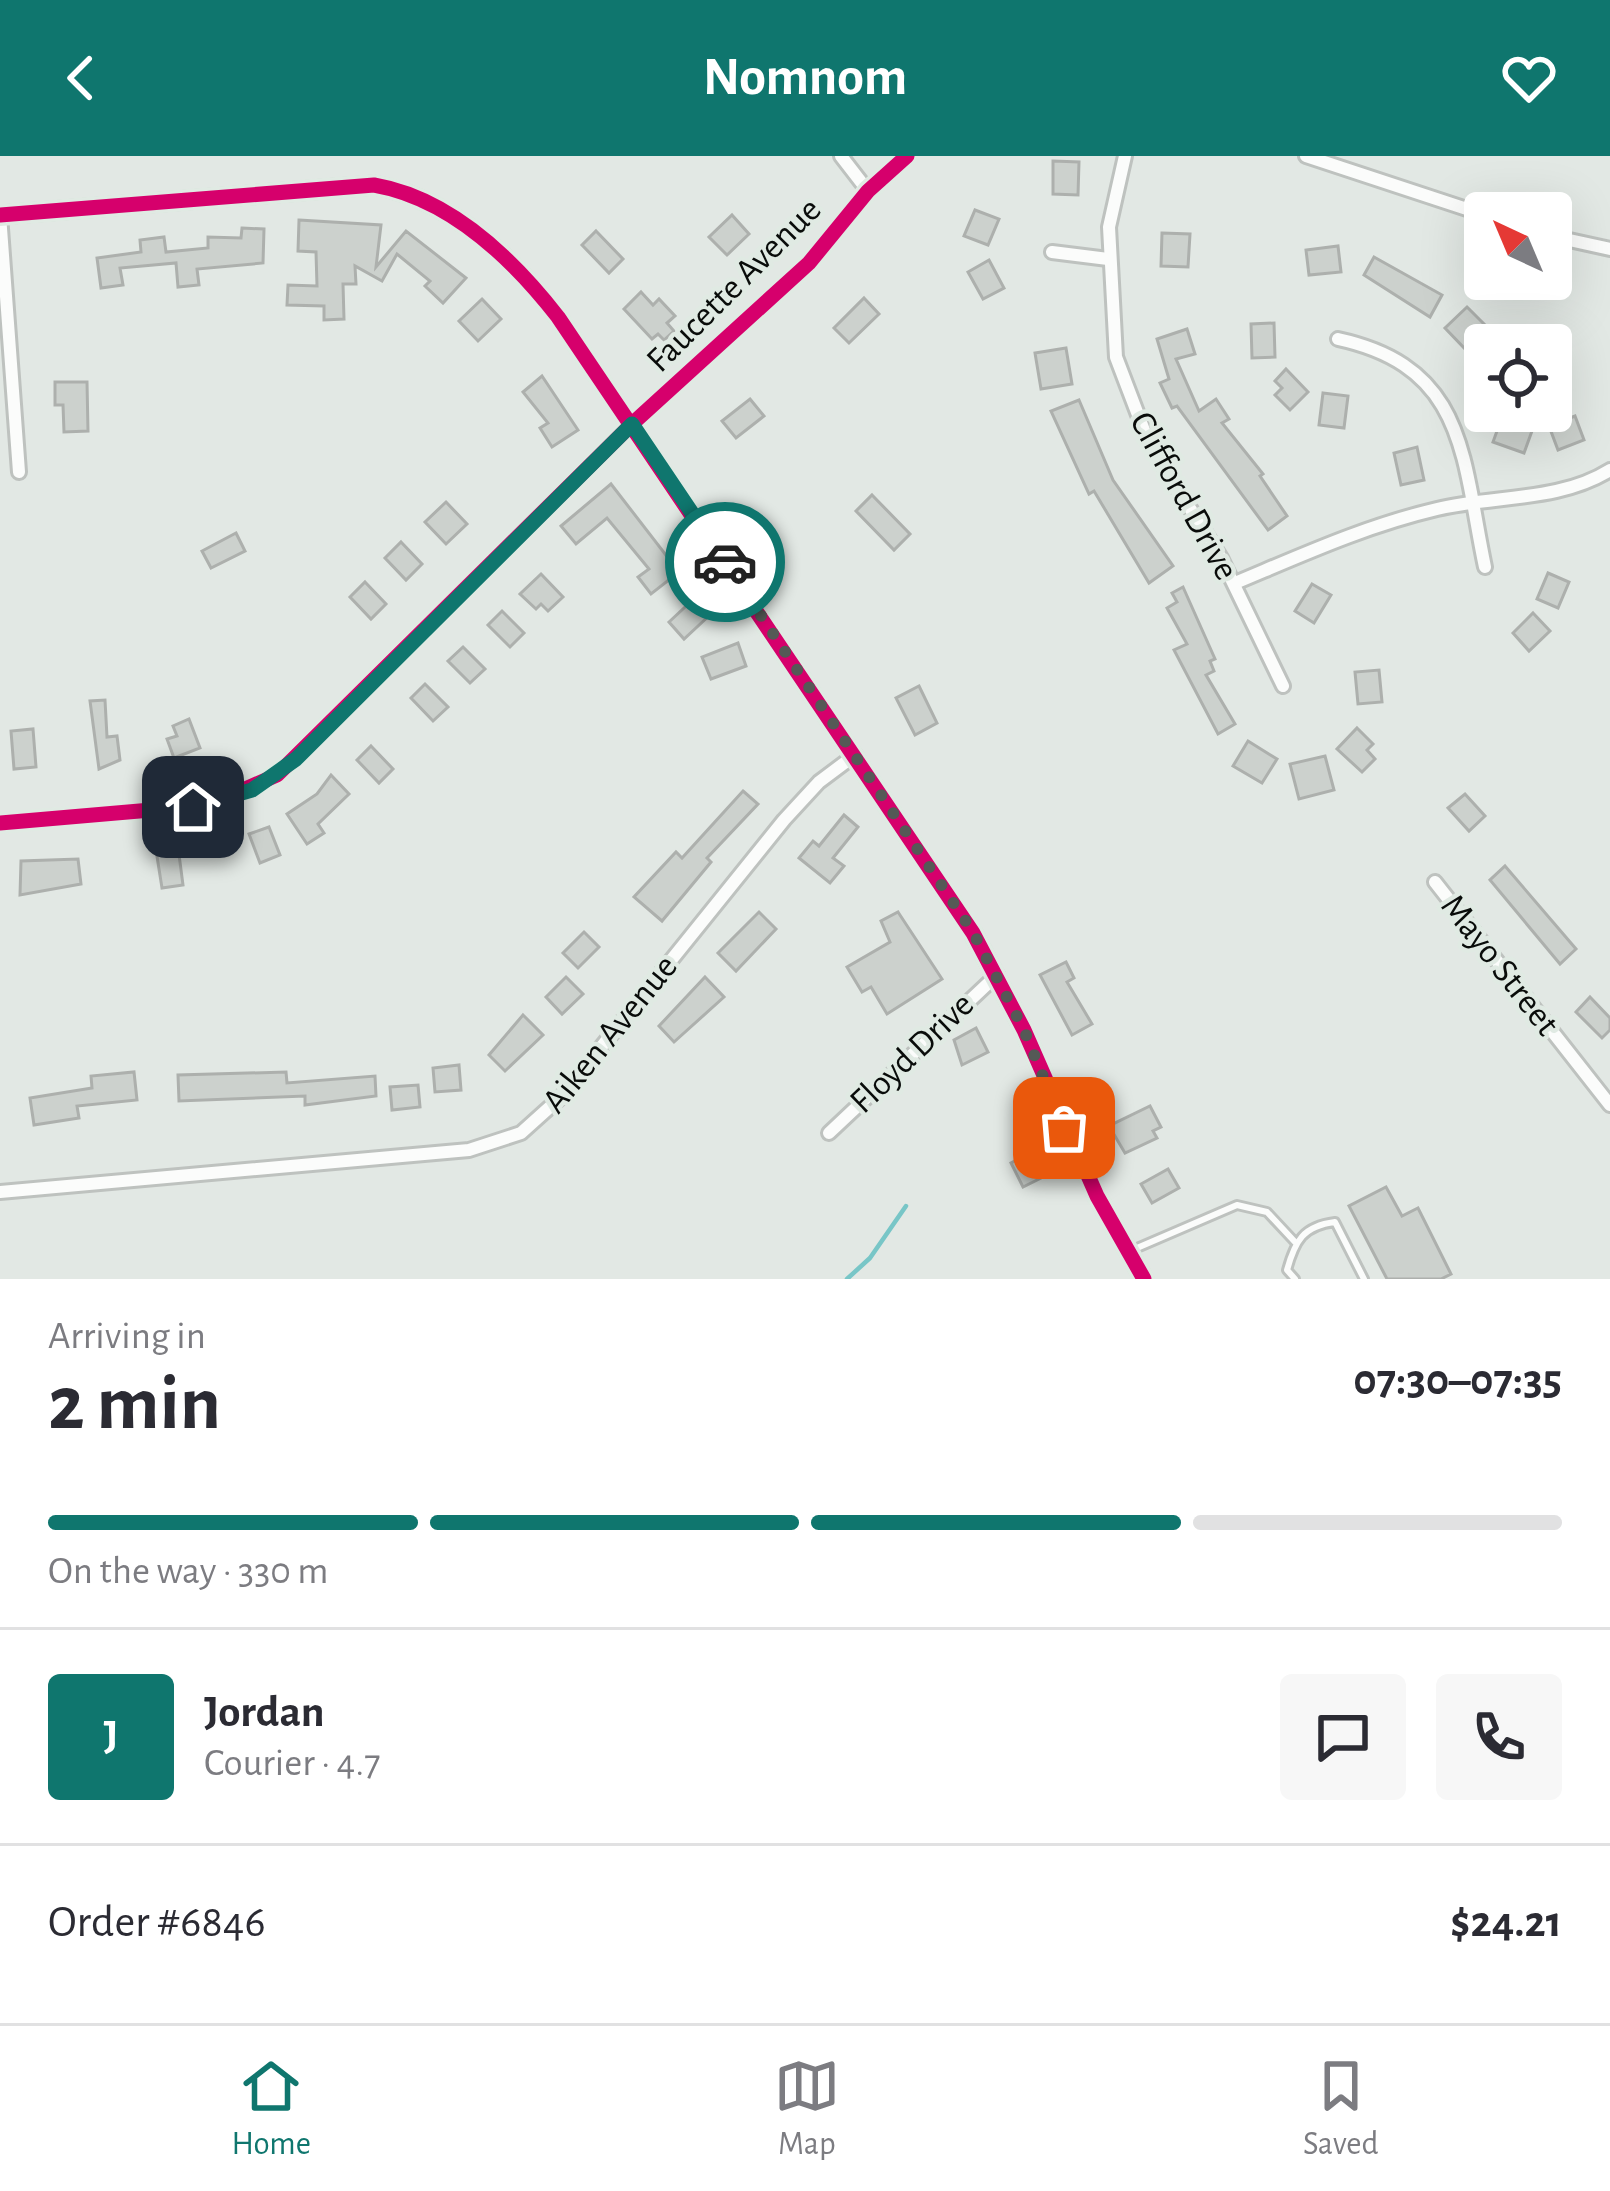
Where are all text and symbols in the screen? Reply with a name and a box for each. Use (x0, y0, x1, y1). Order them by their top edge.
icon: back (48, 45, 114, 111)
icon: heart (1496, 45, 1562, 111)
text: Nomnom (703, 51, 907, 105)
street label: Faucette Avenue (640, 191, 828, 379)
north arrow (1464, 192, 1572, 300)
map controls (1464, 192, 1572, 432)
button: locate (1464, 324, 1572, 432)
street label: Clifford Drive (1123, 406, 1245, 586)
courier (665, 502, 785, 622)
icon: car (692, 529, 758, 595)
pin (142, 756, 244, 858)
icon: home (160, 774, 226, 840)
street label: Mayo Street (1434, 888, 1566, 1042)
street label: Aiken Avenue (536, 948, 684, 1120)
street label: Floyd Drive (843, 986, 981, 1120)
pin (1013, 1077, 1115, 1179)
icon: bag (1031, 1095, 1097, 1161)
text: Arriving in (48, 1317, 206, 1356)
text: 07:30–07:35 (1353, 1358, 1562, 1403)
text: 2 min (48, 1366, 221, 1444)
text: On the way · 330 m (48, 1552, 328, 1591)
button: chat (1280, 1674, 1406, 1800)
button: phone (1436, 1674, 1562, 1800)
text: Jordan (204, 1690, 325, 1735)
text: J (103, 1714, 119, 1759)
text: Courier · 4.7 (204, 1744, 381, 1783)
text: Order #6846 (48, 1900, 266, 1945)
text: $24.21 (1450, 1900, 1562, 1945)
tab: Home (232, 2053, 311, 2165)
tab: Map (774, 2053, 840, 2165)
tab: Saved (1303, 2053, 1378, 2165)

